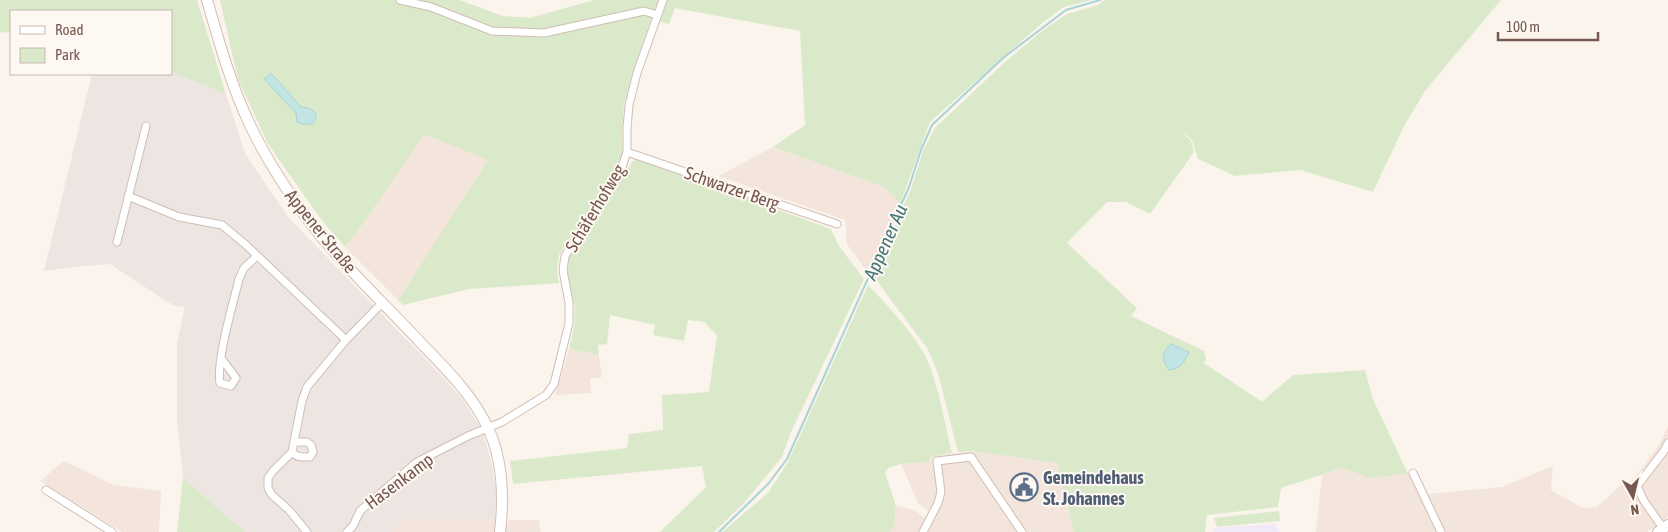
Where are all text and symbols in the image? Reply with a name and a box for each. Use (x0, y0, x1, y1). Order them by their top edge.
legend (10, 10, 172, 75)
scale bar (1498, 10, 1598, 42)
text: 100 m (1506, 18, 1540, 35)
text: Road (55, 21, 84, 38)
text: Park (55, 46, 80, 63)
street label: Schäferhofweg (561, 160, 629, 256)
street label: Schwarzer Berg (682, 162, 782, 214)
street label: Appener Straße (281, 185, 361, 277)
water label: Appener Au (858, 201, 911, 284)
street label: Hasenkamp (361, 449, 437, 513)
place label: Gemeindehaus St. Johannes (1043, 467, 1144, 509)
public building icon: Gemeindehaus St. Johannes (1009, 472, 1039, 502)
north arrow (1608, 472, 1658, 522)
text: N (1630, 501, 1640, 518)

